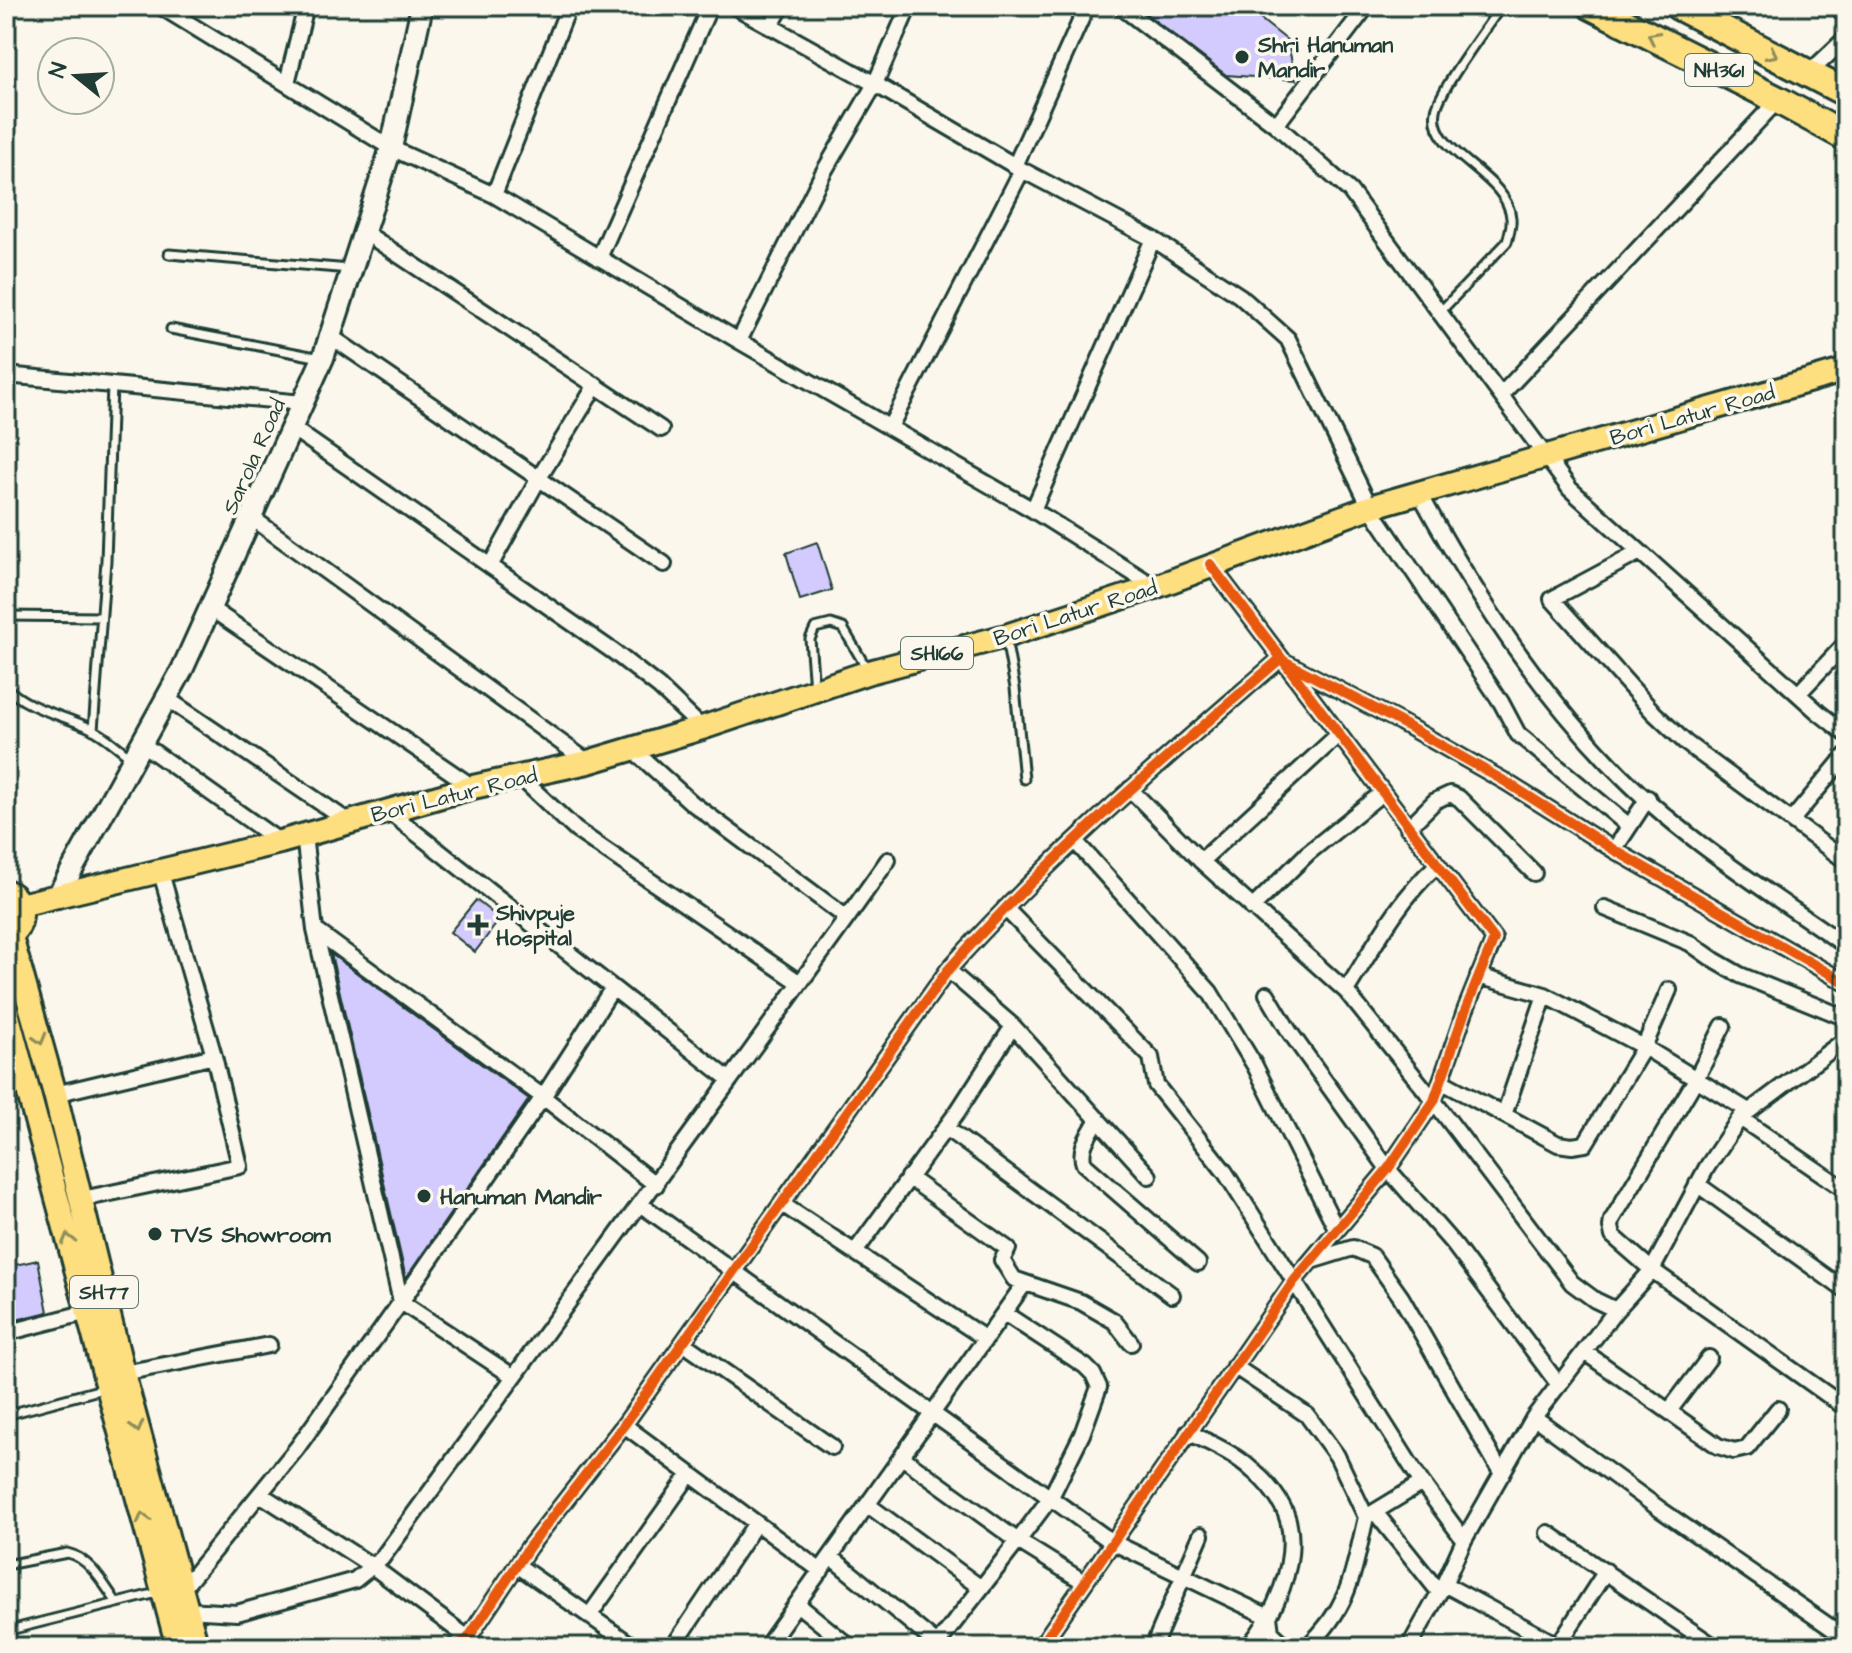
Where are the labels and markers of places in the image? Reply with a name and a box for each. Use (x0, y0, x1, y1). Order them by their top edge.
place label: Shri Hanuman Mandir (1257, 30, 1393, 86)
marker: Shri Hanuman Mandir (1233, 48, 1251, 66)
place label: Shivpuje Hospital (495, 898, 575, 954)
marker: Shivpuje Hospital (467, 914, 489, 936)
place label: Hanuman Mandir (440, 1182, 603, 1213)
marker: Hanuman Mandir (415, 1187, 433, 1205)
place label: TVS Showroom (170, 1220, 332, 1251)
marker: TVS Showroom (146, 1225, 164, 1243)

